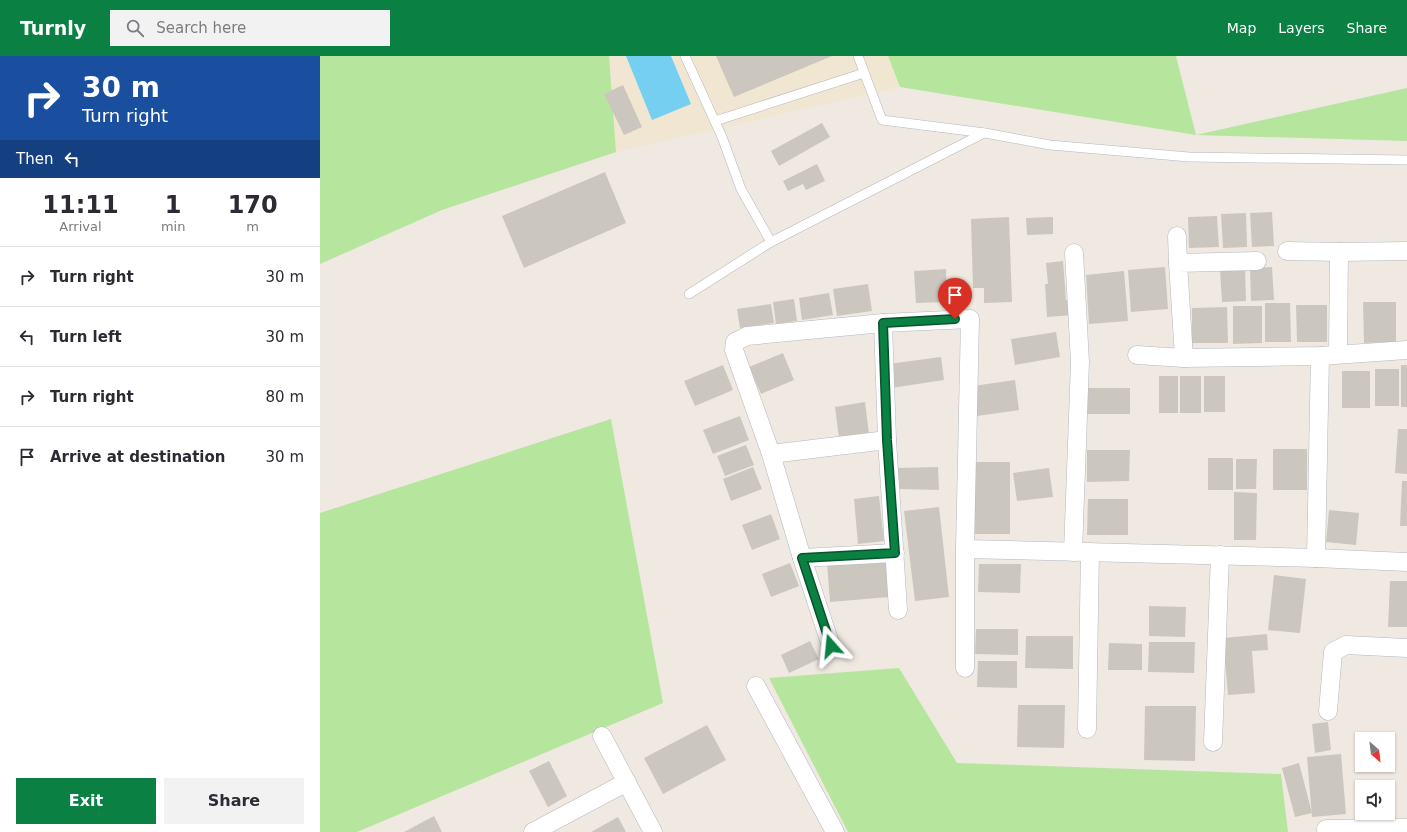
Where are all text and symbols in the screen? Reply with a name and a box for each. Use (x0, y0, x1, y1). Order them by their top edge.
search box (110, 10, 390, 46)
text: Turnly (20, 17, 86, 39)
icon: search (124, 17, 146, 39)
text: Search here (156, 19, 246, 37)
text: Map (1227, 20, 1256, 36)
text: Layers (1278, 20, 1325, 36)
text: Share (1347, 20, 1387, 36)
text: 30 m (82, 71, 160, 104)
icon: right (16, 72, 68, 124)
text: Turn right (82, 105, 168, 126)
icon: left (61, 148, 83, 170)
text: Then (16, 150, 53, 168)
text: 11:11 (42, 191, 119, 219)
text: 1 (165, 191, 181, 219)
text: 170 (228, 191, 278, 219)
text: Arrival (59, 219, 102, 234)
text: min (161, 219, 185, 234)
text: m (246, 219, 259, 234)
icon: right (16, 266, 38, 288)
text: Turn right (50, 268, 134, 286)
text: 30 m (266, 268, 304, 286)
pin (938, 278, 972, 319)
icon: arrive (944, 284, 966, 306)
icon: left (16, 326, 38, 348)
text: Turn left (50, 328, 122, 346)
text: 30 m (266, 328, 304, 346)
icon: right (16, 386, 38, 408)
text: Turn right (50, 388, 134, 406)
text: 80 m (266, 388, 304, 406)
icon: arrive (16, 446, 38, 468)
text: Arrive at destination (50, 448, 225, 466)
text: 30 m (266, 448, 304, 466)
position arrow (810, 625, 852, 667)
north arrow (1355, 732, 1395, 772)
map controls (1355, 732, 1395, 820)
button: Exit (16, 778, 156, 824)
button: Share (164, 778, 304, 824)
button: sound (1355, 780, 1395, 820)

